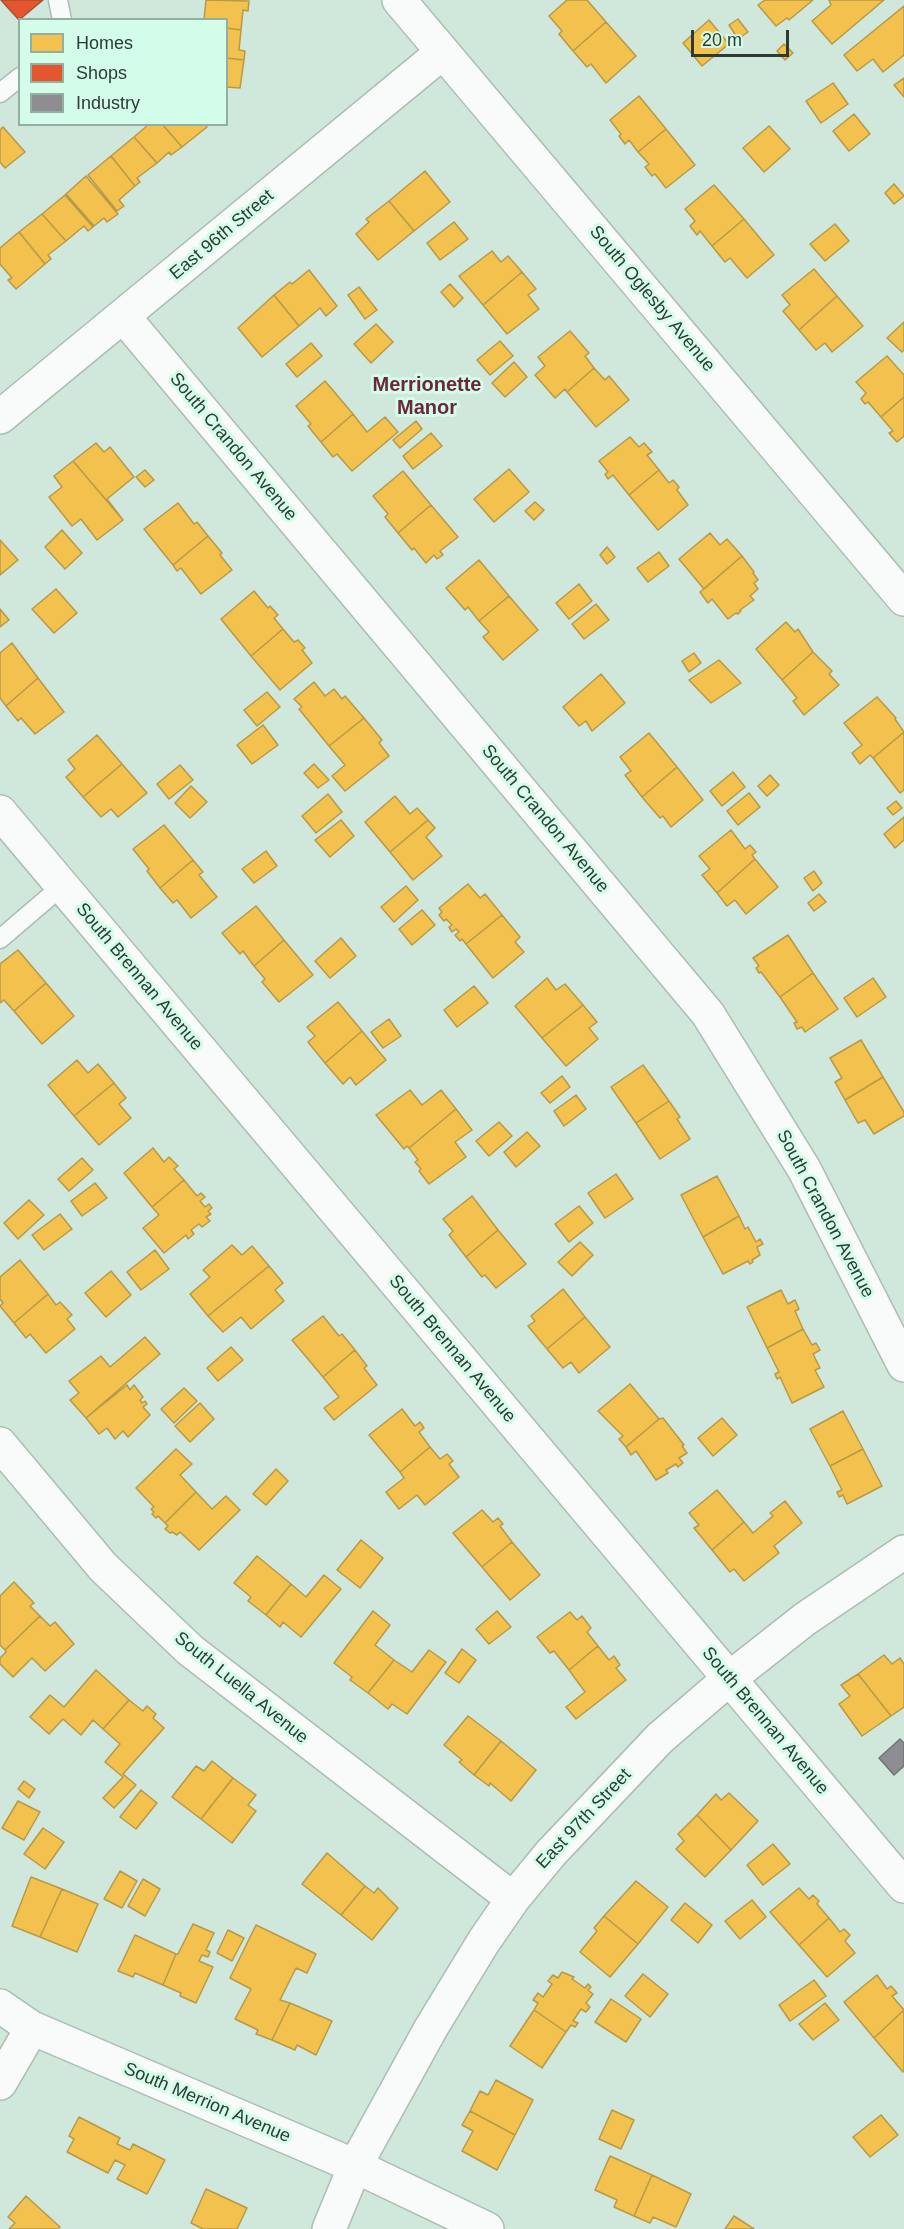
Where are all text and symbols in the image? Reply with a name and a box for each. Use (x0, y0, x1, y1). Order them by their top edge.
legend (18, 18, 228, 126)
scale bar (694, 18, 792, 56)
text: 20 m (702, 30, 742, 50)
text: Homes (76, 33, 133, 53)
text: Shops (76, 63, 127, 83)
text: Industry (76, 93, 140, 113)
street label: East 96th Street (166, 185, 278, 285)
street label: South Oglesby Avenue (585, 222, 719, 376)
street label: South Crandon Avenue (165, 369, 301, 525)
district label: Merrionette Manor (373, 373, 481, 420)
street label: South Crandon Avenue (477, 741, 613, 897)
street label: South Brennan Avenue (71, 899, 207, 1055)
street label: South Crandon Avenue (772, 1126, 878, 1302)
street label: South Brennan Avenue (384, 1271, 520, 1427)
street label: South Luella Avenue (170, 1627, 312, 1749)
street label: South Brennan Avenue (697, 1643, 833, 1799)
street label: East 97th Street (532, 1764, 636, 1874)
street label: South Merrion Avenue (120, 2058, 294, 2148)

